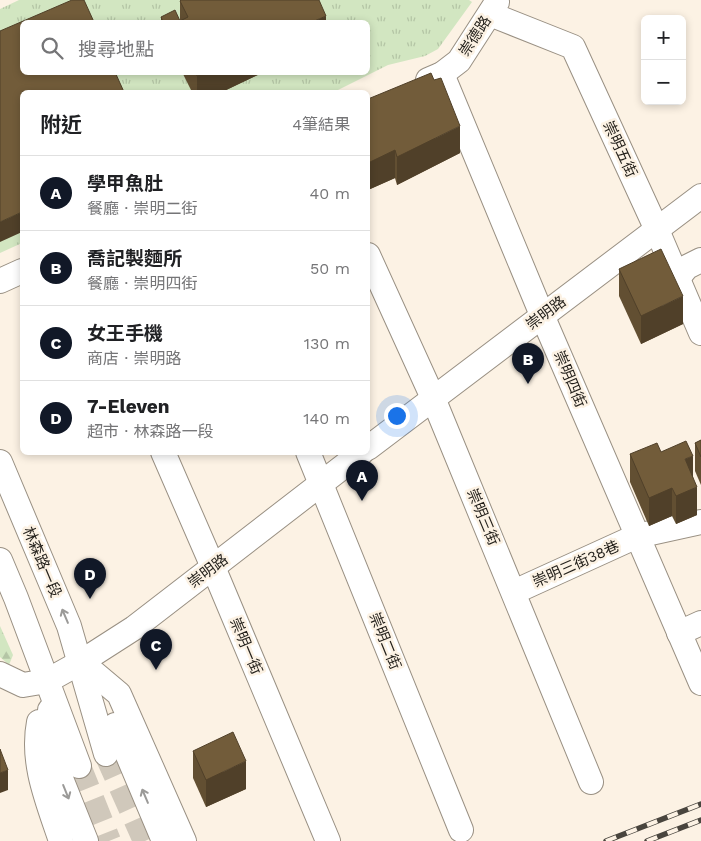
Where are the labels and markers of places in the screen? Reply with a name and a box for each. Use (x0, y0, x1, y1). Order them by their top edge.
pin: B (512, 343, 544, 384)
pin: A (346, 460, 378, 501)
pin: D (74, 558, 106, 599)
pin: C (140, 629, 172, 670)

